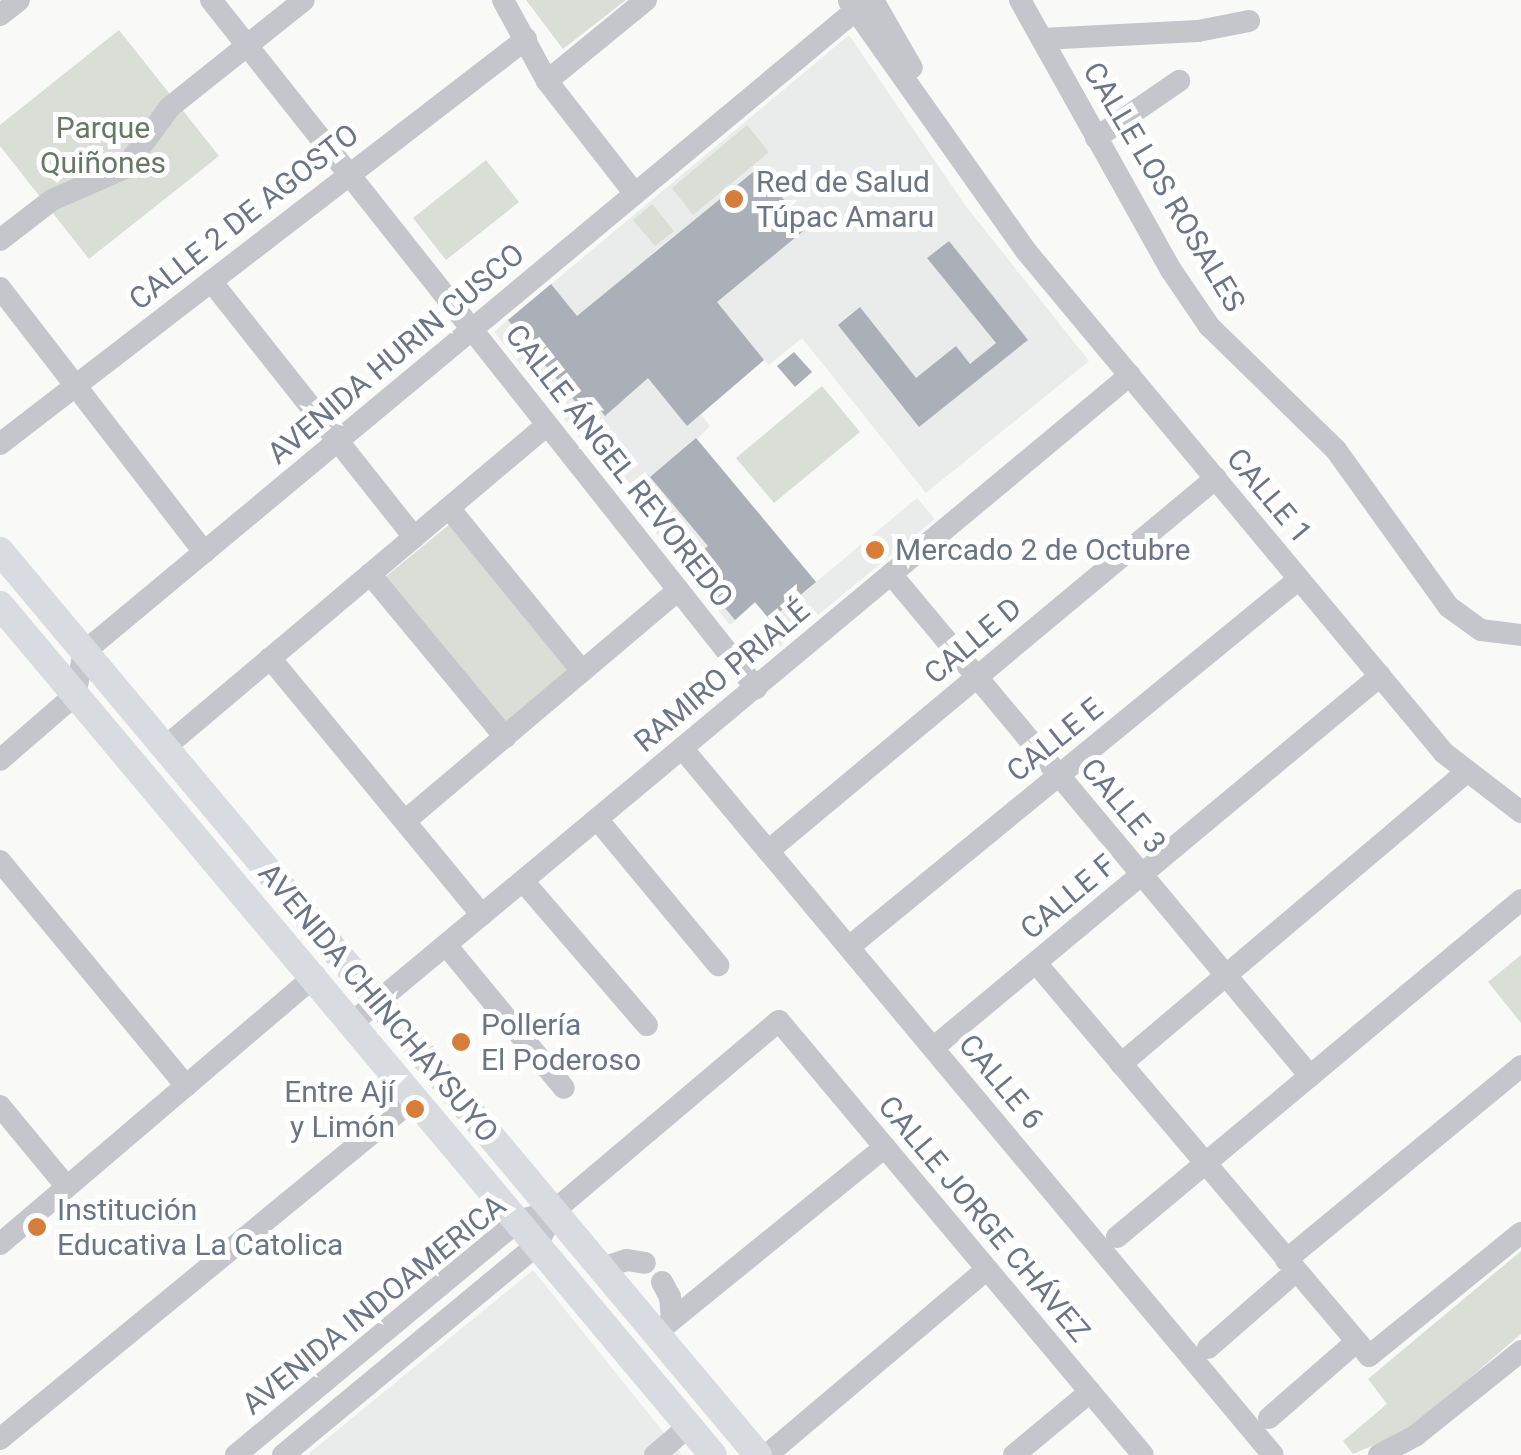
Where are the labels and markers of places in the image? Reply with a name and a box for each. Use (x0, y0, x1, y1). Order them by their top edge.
place label: Red de Salud Túpac Amaru (756, 164, 934, 234)
marker: Red de Salud Túpac Amaru (721, 186, 747, 212)
place label: Mercado 2 de Octubre (895, 532, 1190, 568)
marker: Mercado 2 de Octubre (864, 539, 886, 561)
place label: Pollería El Poderoso (481, 1007, 641, 1078)
marker: Pollería El Poderoso (450, 1031, 472, 1053)
place label: Entre Ají y Limón (284, 1074, 395, 1144)
marker: Entre Ají y Limón (404, 1098, 426, 1120)
place label: Institución Educativa La Catolica (57, 1192, 343, 1262)
marker: Institución Educativa La Catolica (26, 1216, 48, 1238)

